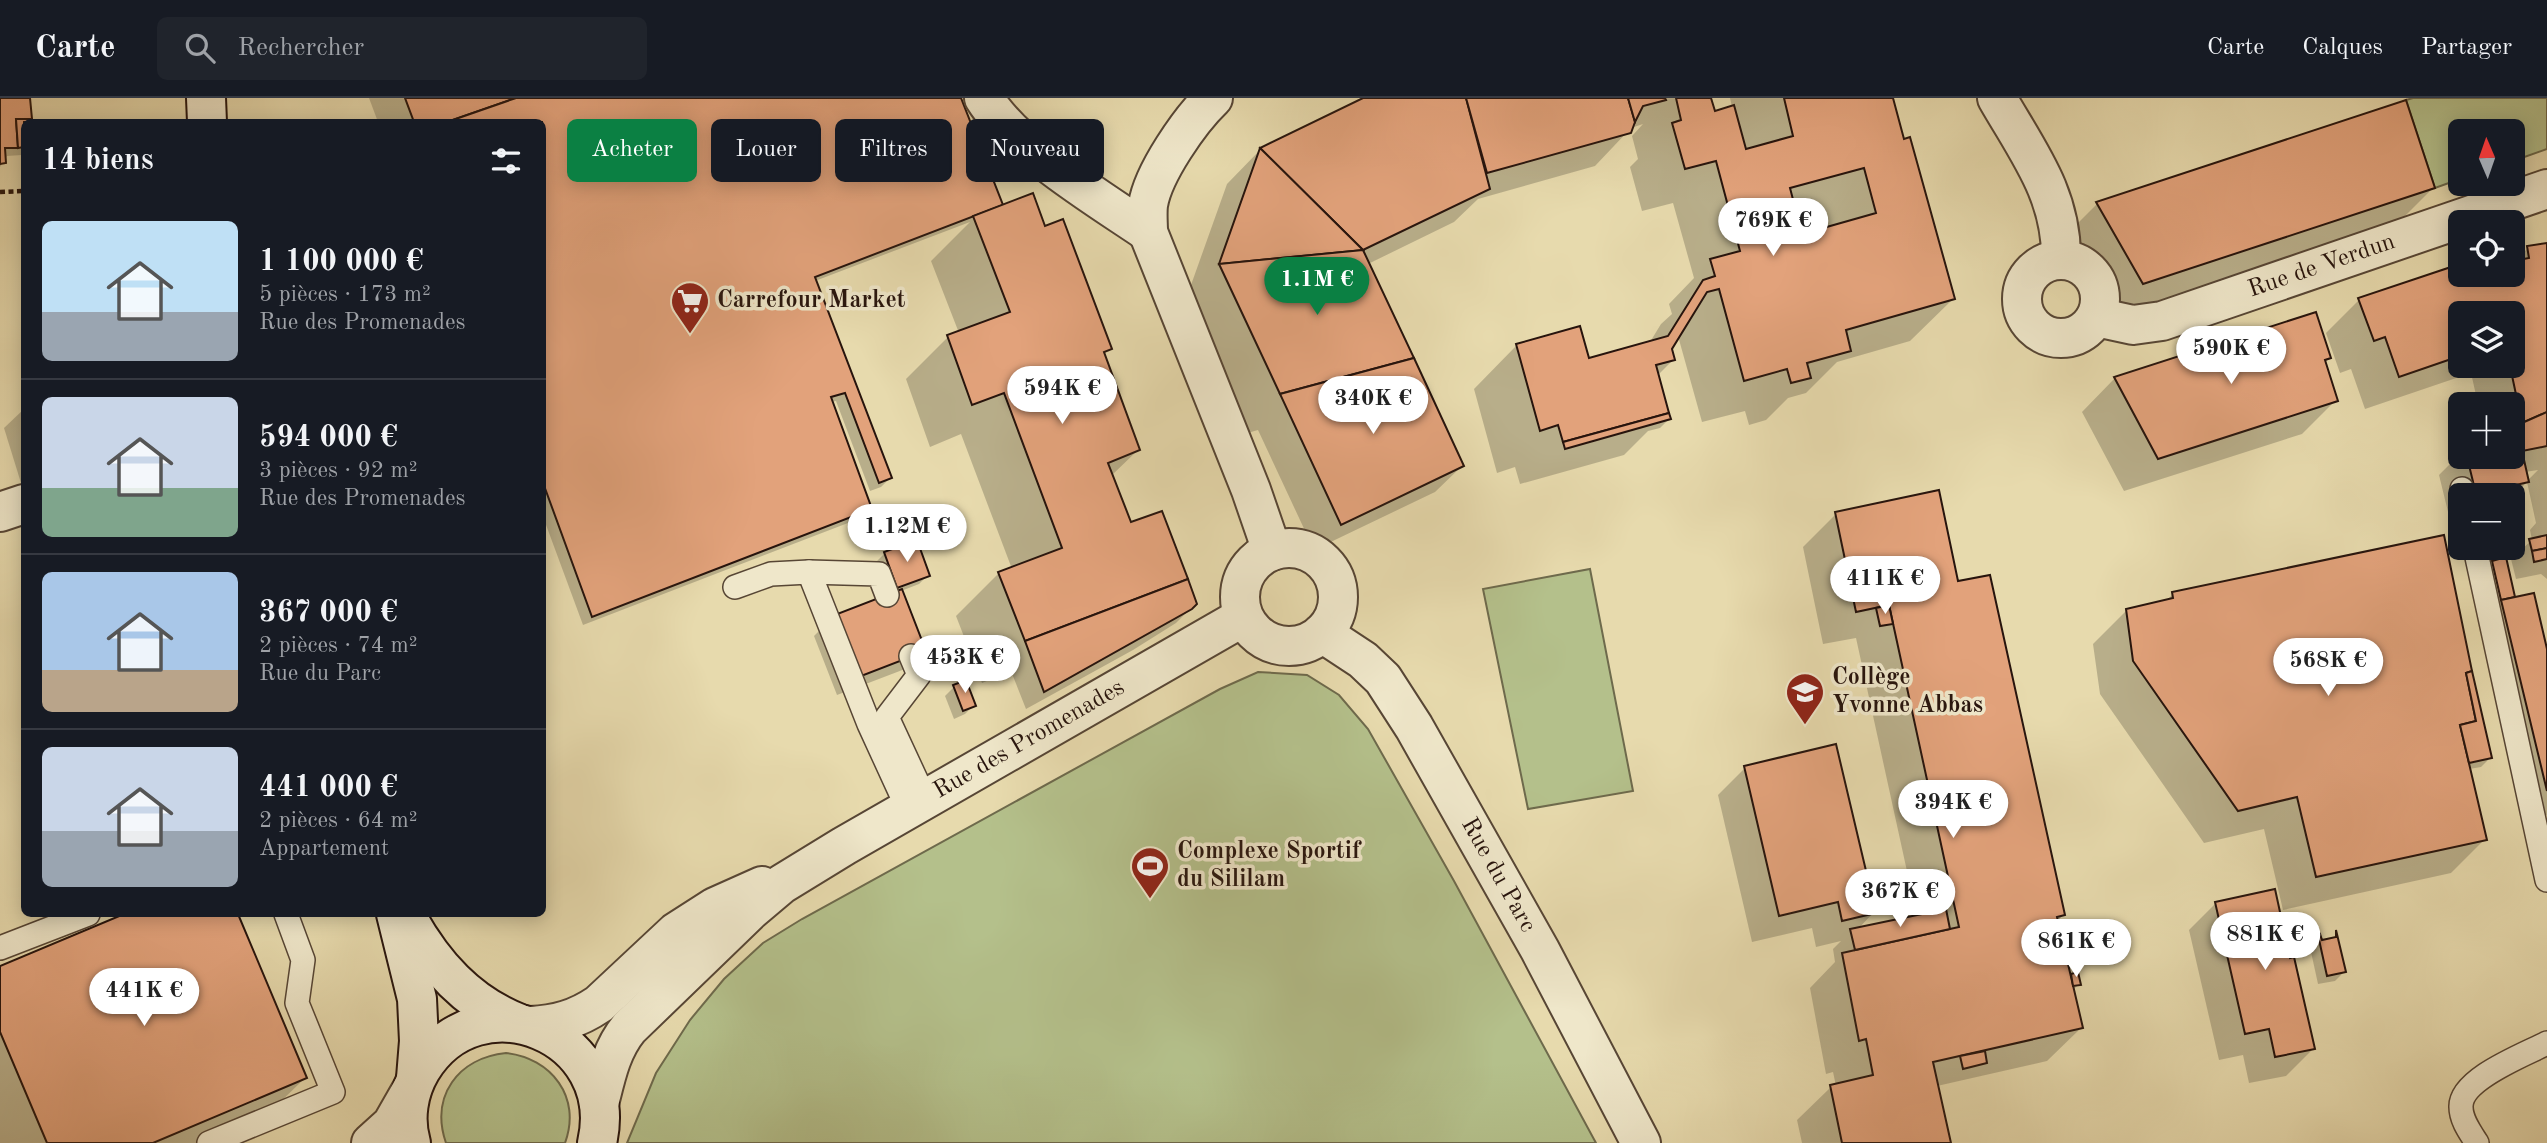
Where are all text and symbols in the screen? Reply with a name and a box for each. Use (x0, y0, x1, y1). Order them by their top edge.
search box (157, 17, 647, 80)
icon: search (181, 29, 219, 67)
text: Carte (35, 32, 115, 65)
text: Rechercher (237, 35, 364, 61)
text: Carte (2207, 36, 2264, 60)
text: Calques (2302, 36, 2383, 60)
text: Partager (2421, 36, 2512, 60)
chip: Acheter (567, 119, 697, 182)
chip: Louer (711, 119, 821, 182)
chip: Filtres (835, 119, 952, 182)
chip: Nouveau (966, 119, 1104, 182)
north arrow (2448, 119, 2525, 196)
map controls (2448, 119, 2525, 560)
icon: filters (487, 142, 525, 180)
text: 14 biens (42, 146, 154, 176)
pin: 769K € (1716, 198, 1830, 258)
text: 769K € (1734, 209, 1812, 232)
button: locate (2448, 210, 2525, 287)
street label: Rue de Verdun (2245, 230, 2398, 302)
text: 1 100 000 € (259, 247, 423, 277)
icon: home (98, 249, 182, 333)
pin: 1.1M € (1260, 258, 1374, 317)
text: 1.1M € (1280, 268, 1354, 291)
supermarket icon: Carrefour Market (669, 280, 711, 335)
text: 5 pièces · 173 m² (259, 283, 431, 306)
place label: Carrefour Market (717, 289, 906, 313)
button: layers (2448, 301, 2525, 378)
text: Rue des Promenades (259, 311, 465, 334)
pin: 590K € (2174, 327, 2288, 386)
text: 590K € (2192, 337, 2270, 360)
pin: 594K € (1005, 366, 1119, 426)
pin: 340K € (1316, 376, 1430, 436)
text: 594K € (1023, 377, 1101, 400)
text: 340K € (1334, 387, 1412, 410)
button: + (2448, 392, 2525, 469)
text: 594 000 € (259, 423, 398, 453)
icon: home (98, 425, 182, 509)
text: 3 pièces · 92 m² (259, 459, 418, 482)
button: − (2448, 483, 2525, 560)
text: Rue des Promenades (259, 487, 465, 510)
pin: 1.12M € (842, 504, 972, 564)
text: 1.12M € (864, 515, 950, 538)
pin: 411K € (1828, 556, 1942, 616)
text: 411K € (1846, 567, 1924, 590)
text: 367 000 € (259, 598, 398, 628)
icon: home (98, 600, 182, 684)
text: 2 pièces · 74 m² (259, 634, 418, 657)
pin: 453K € (908, 636, 1022, 695)
pin: 568K € (2271, 638, 2385, 698)
text: 453K € (926, 646, 1004, 669)
text: 568K € (2289, 649, 2367, 672)
text: Rue du Parc (259, 662, 381, 685)
place label: Collège Yvonne Abbas (1832, 666, 1983, 718)
school or university icon: Collège Yvonne Abbas (1784, 671, 1826, 726)
street label: Rue des Promenades (930, 676, 1129, 804)
text: 441 000 € (259, 773, 398, 803)
icon: home (98, 775, 182, 859)
pin: 394K € (1896, 780, 2010, 840)
text: 394K € (1914, 791, 1992, 814)
text: 2 pièces · 64 m² (259, 809, 418, 832)
street label: Rue du Parc (1456, 814, 1539, 936)
text: Appartement (259, 837, 389, 860)
place label: Complexe Sportif du Sililam (1177, 840, 1362, 892)
sports icon: Complexe Sportif du Sililam (1129, 845, 1171, 900)
pin: 367K € (1843, 870, 1957, 929)
text: 367K € (1861, 880, 1939, 903)
pin: 881K € (2208, 912, 2322, 972)
pin: 861K € (2019, 920, 2133, 979)
text: 881K € (2226, 923, 2304, 946)
text: 861K € (2037, 930, 2115, 953)
pin: 441K € (87, 968, 201, 1028)
text: 441K € (105, 979, 183, 1002)

